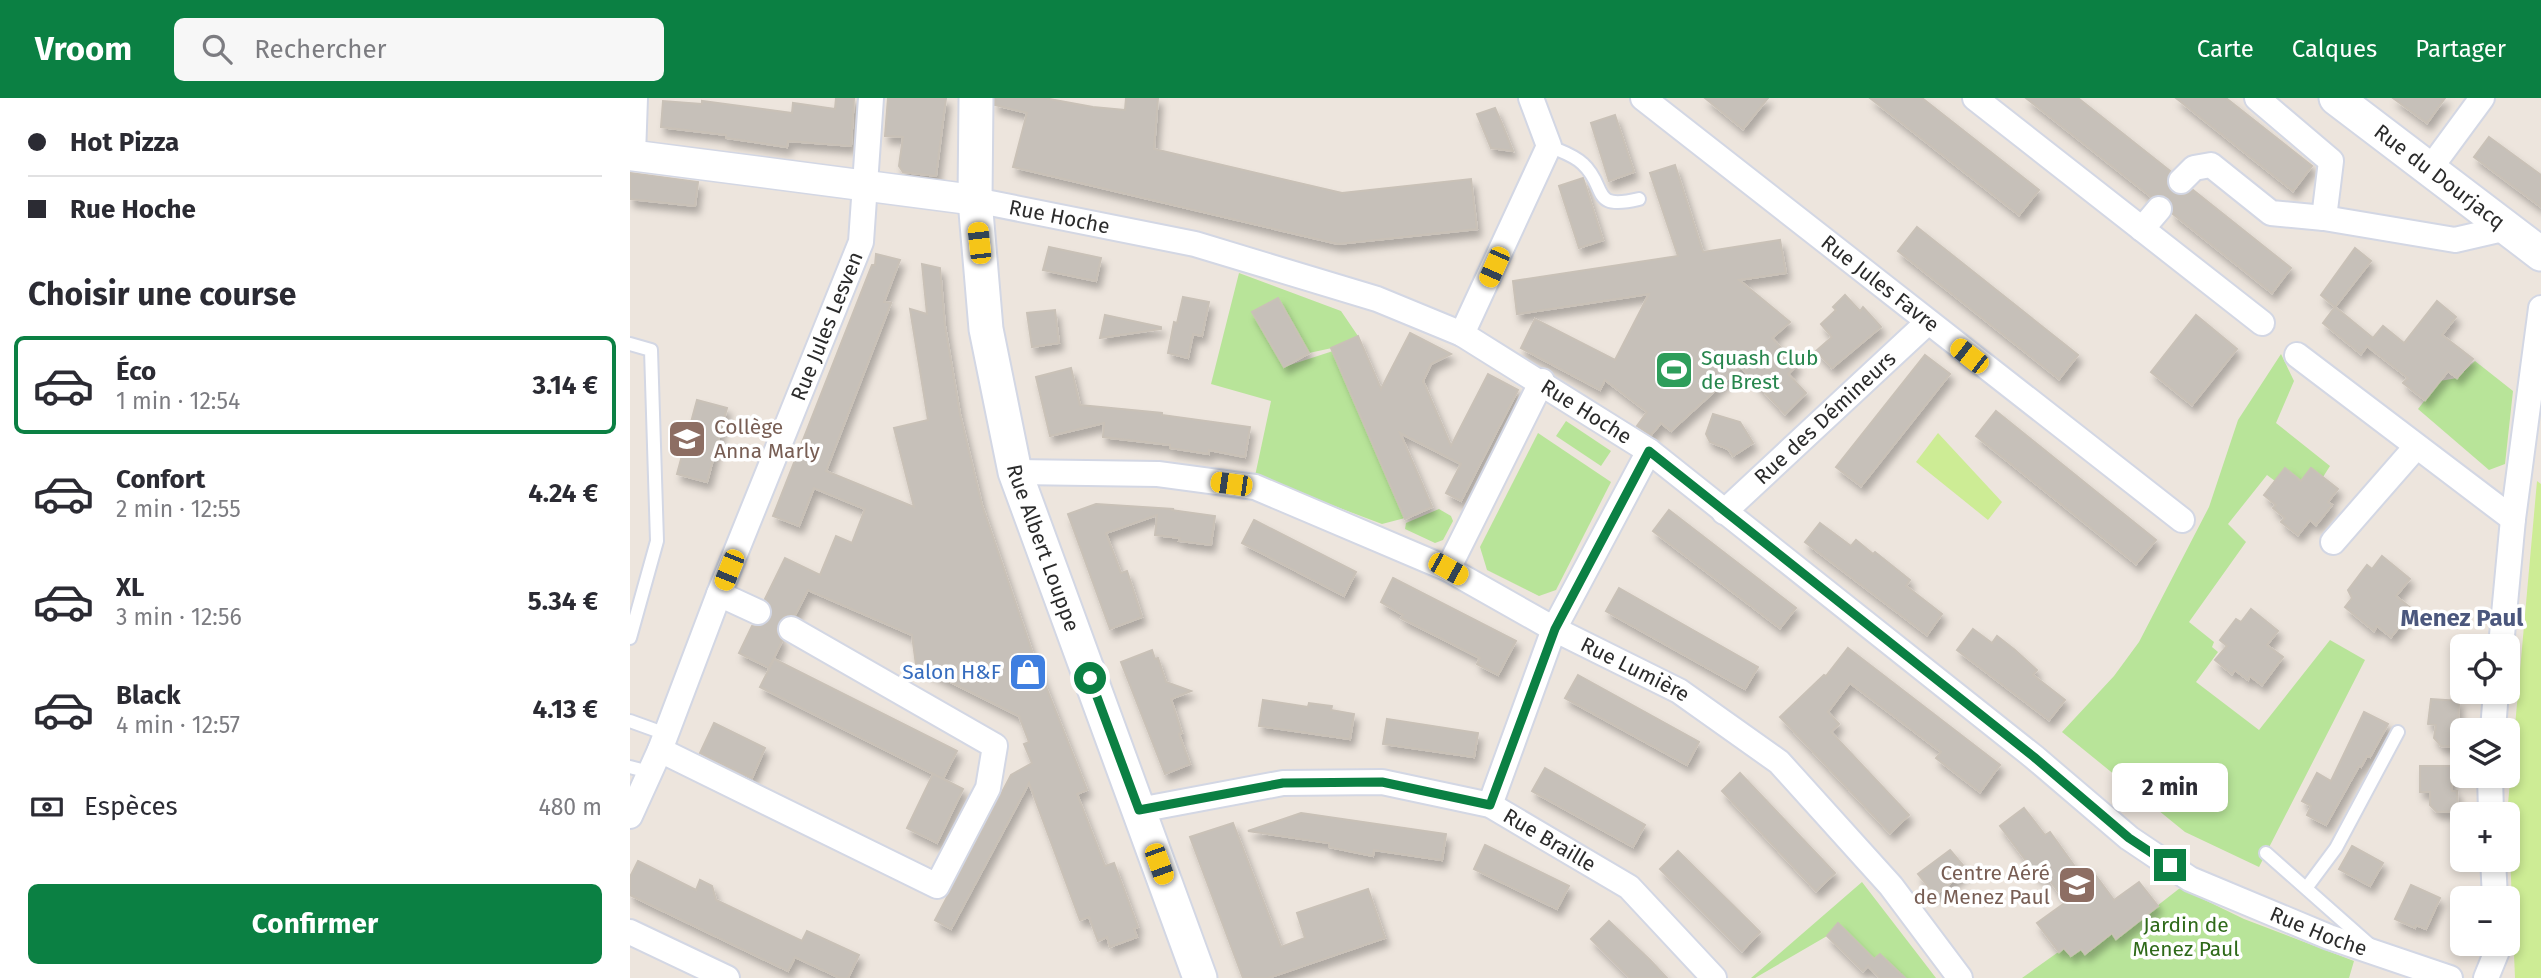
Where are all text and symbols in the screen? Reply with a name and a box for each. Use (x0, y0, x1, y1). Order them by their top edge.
search box (174, 18, 664, 81)
text: Vroom (35, 29, 132, 69)
icon: search (198, 30, 236, 68)
text: Rechercher (254, 34, 387, 65)
text: Carte (2197, 35, 2254, 63)
text: Calques (2292, 35, 2377, 63)
text: Partager (2415, 35, 2506, 63)
street label: Rue du Dourjacq (2369, 119, 2510, 235)
text: Hot Pizza (70, 127, 179, 158)
text: Rue Hoche (70, 194, 196, 225)
street label: Rue Hoche (1007, 194, 1112, 240)
car (967, 221, 992, 265)
street label: Rue Jules Favre (1816, 229, 1944, 338)
car (1476, 244, 1513, 290)
street label: Rue Jules Lesven (785, 248, 869, 405)
text: Choisir une course (28, 275, 296, 313)
car (1946, 335, 1993, 377)
place label: Squash Club de Brest (1701, 345, 1819, 395)
street label: Rue des Démineurs (1749, 346, 1901, 490)
sports icon: Squash Club de Brest (1653, 349, 1695, 391)
icon: car (32, 354, 95, 417)
text: Éco (116, 356, 156, 387)
text: 3.14 € (533, 370, 598, 401)
street label: Rue Hoche (1536, 374, 1637, 450)
text: 1 min · 12:54 (116, 387, 240, 415)
place label: Collège Anna Marly (714, 414, 820, 464)
school or university icon: Collège Anna Marly (666, 418, 708, 460)
icon: car (32, 462, 95, 525)
street label: Rue Albert Louppe (1001, 462, 1085, 635)
text: Confort (116, 464, 205, 495)
car (1209, 471, 1254, 497)
text: 4.24 € (528, 478, 598, 509)
text: 2 min · 12:55 (116, 495, 241, 523)
car (712, 547, 747, 593)
car (1425, 550, 1472, 588)
icon: car (32, 570, 95, 633)
text: XL (116, 572, 144, 603)
text: 5.34 € (528, 586, 598, 617)
text: 3 min · 12:56 (116, 603, 242, 631)
district label: Menez Paul (2401, 604, 2524, 632)
street label: Rue Lumière (1576, 631, 1695, 708)
map controls (2450, 634, 2520, 956)
button: locate (2450, 634, 2520, 704)
shop icon: Salon H&F (1007, 651, 1049, 693)
place label: Salon H&F (902, 659, 1001, 685)
route start (1074, 662, 1106, 694)
icon: car (32, 678, 95, 741)
text: Black (116, 680, 181, 711)
text: 4.13 € (533, 694, 598, 725)
text: 4 min · 12:57 (116, 711, 240, 739)
button: layers (2450, 718, 2520, 788)
callout: 2 min (2112, 764, 2228, 812)
text: 2 min (2142, 773, 2198, 801)
icon: cash (28, 788, 66, 826)
text: Espèces (84, 791, 178, 822)
text: 480 m (538, 793, 602, 821)
button: + (2450, 802, 2520, 872)
street label: Rue Braille (1498, 803, 1601, 878)
car (1142, 841, 1177, 887)
route end (2154, 849, 2186, 881)
place label: Centre Aéré de Menez Paul (1913, 860, 2050, 910)
school or university icon: Centre Aéré de Menez Paul (2056, 864, 2098, 906)
button: Confirmer (28, 884, 602, 964)
button: − (2450, 886, 2520, 956)
street label: Rue Hoche (2266, 901, 2371, 962)
park label: Jardin de Menez Paul (2133, 912, 2239, 962)

